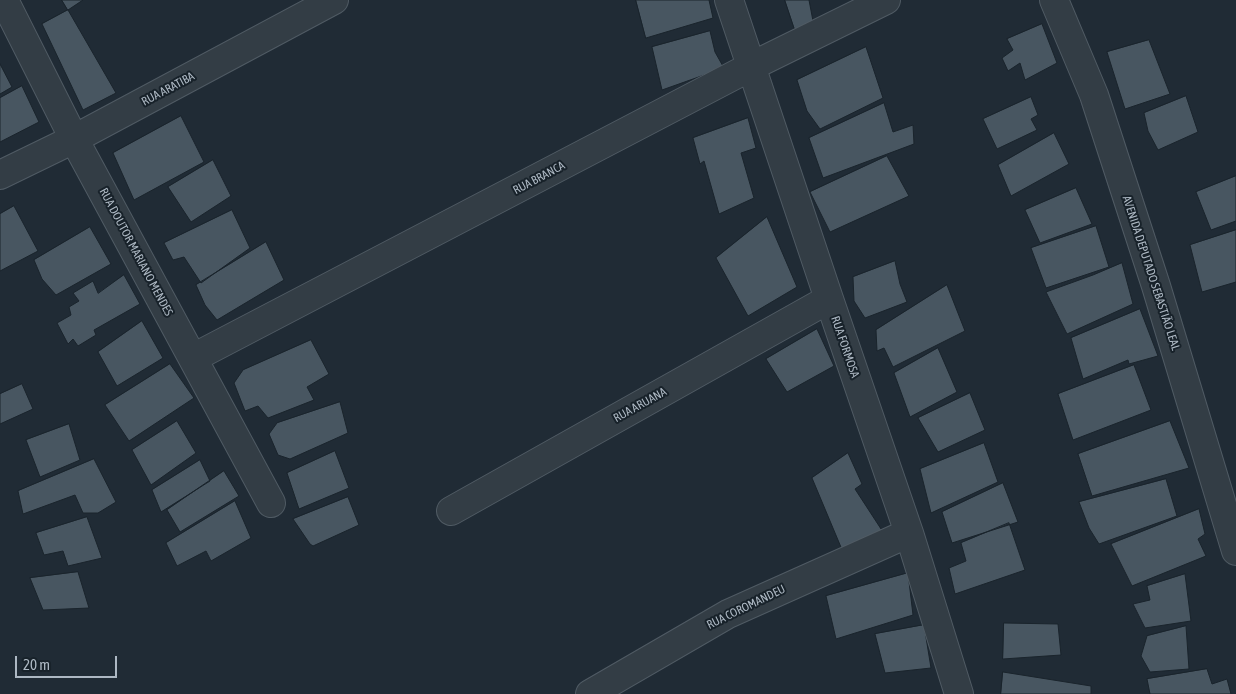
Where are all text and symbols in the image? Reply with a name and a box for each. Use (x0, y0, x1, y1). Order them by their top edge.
street label: RUA ARATIBA (139, 69, 197, 109)
street label: RUA BRANCA (511, 158, 567, 198)
street label: RUA DOUTOR MARIANO MENDES (96, 186, 176, 318)
street label: AVENIDA DEPUTADO SEBASTIÃO LEAL (1119, 194, 1183, 352)
street label: RUA FORMOSA (828, 314, 862, 380)
street label: RUA ARUANA (611, 385, 669, 425)
street label: RUA COROMANDEU (704, 582, 788, 632)
scale bar (18, 646, 120, 678)
text: 20 m (23, 656, 50, 673)

